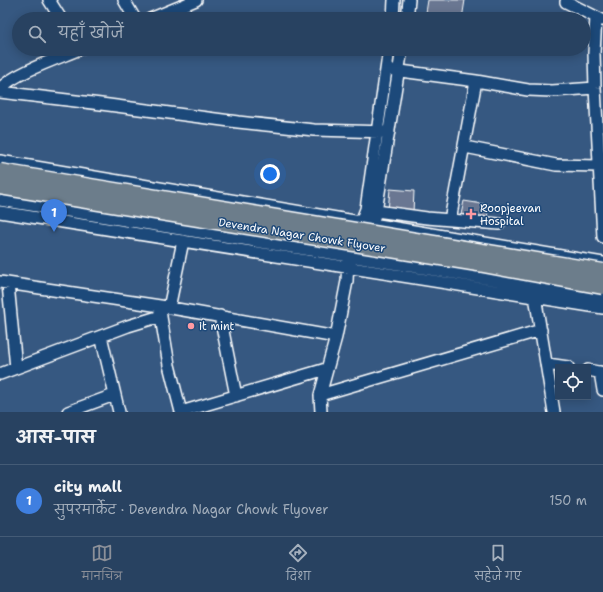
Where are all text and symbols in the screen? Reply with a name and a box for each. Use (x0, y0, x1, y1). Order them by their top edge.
search box (12, 12, 591, 56)
icon: search (26, 23, 48, 45)
text: यहाँ खोजें (58, 23, 124, 43)
your location (260, 164, 280, 184)
pin: 1 (41, 199, 67, 232)
place label: Roopjeevan Hospital (480, 201, 541, 229)
marker: Roopjeevan Hospital (465, 208, 477, 220)
street label: Devendra Nagar Chowk Flyover (217, 215, 387, 256)
place label: it mint (199, 319, 235, 334)
marker: it mint (186, 321, 196, 331)
map controls (555, 364, 591, 400)
button: locate (555, 364, 591, 400)
text: आस-पास (16, 426, 96, 448)
text: city mall (54, 477, 122, 497)
text: 1 (26, 492, 32, 509)
text: 150 m (549, 492, 587, 509)
text: सुपरमार्केट · Devendra Nagar Chowk Flyover (54, 501, 328, 518)
tab: मानचित्र (82, 542, 122, 588)
tab: दिशा (286, 542, 311, 588)
tab: सहेजे गए (475, 542, 521, 588)

